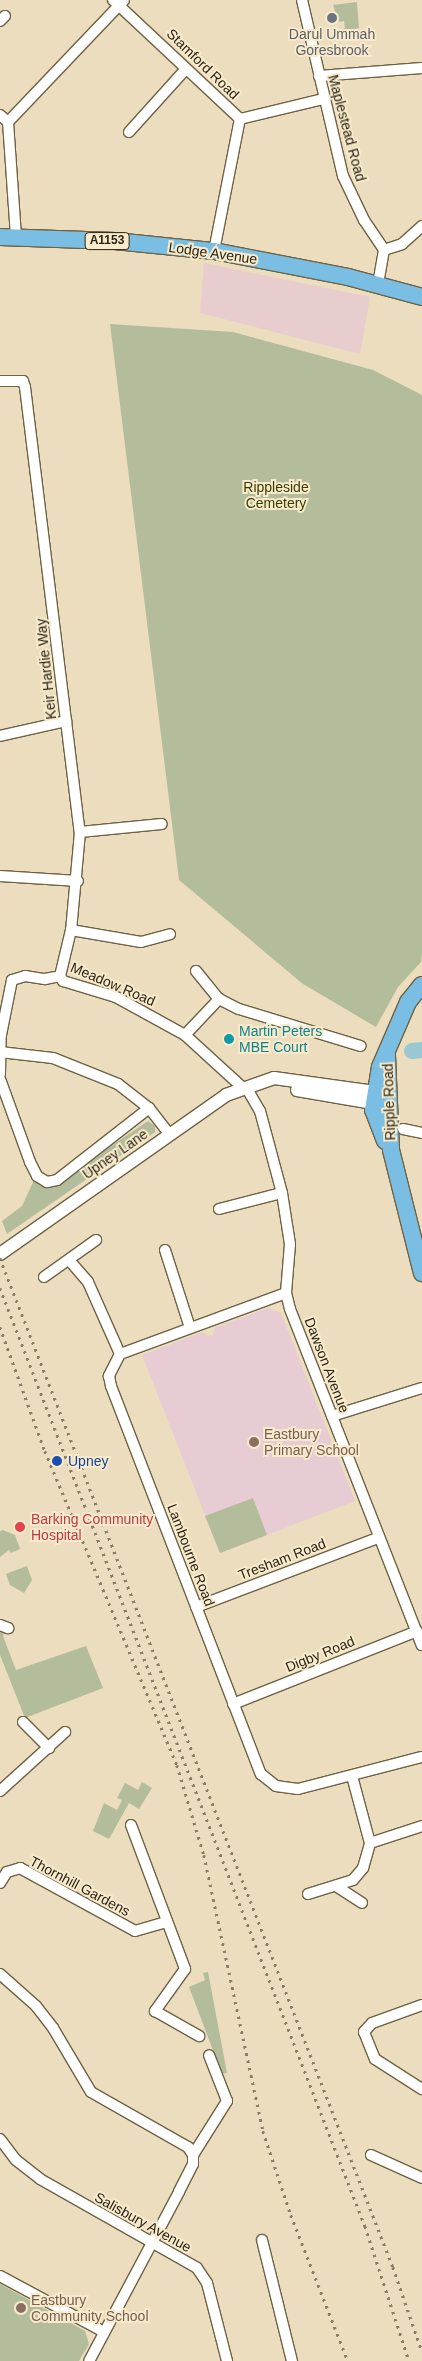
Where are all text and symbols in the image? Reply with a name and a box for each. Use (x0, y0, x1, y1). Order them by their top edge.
marker: Darul Ummah Goresbrook (326, 12, 338, 24)
street label: Stamford Road (163, 25, 243, 103)
place label: Darul Ummah Goresbrook (289, 26, 375, 58)
street label: Maplestead Road (325, 73, 369, 183)
road number: A1153 (84, 232, 130, 250)
street label: Lodge Avenue (167, 238, 259, 268)
park label: Rippleside Cemetery (243, 479, 309, 512)
street label: Keir Hardie Way (32, 618, 60, 720)
street label: Meadow Road (68, 959, 158, 1009)
place label: Martin Peters MBE Court (239, 1023, 322, 1056)
marker: Martin Peters MBE Court (223, 1033, 235, 1045)
street label: Ripple Road (379, 1063, 399, 1141)
street label: Upney Lane (79, 1125, 151, 1183)
street label: Dawson Avenue (301, 1315, 353, 1415)
place label: Eastbury Primary School (264, 1426, 359, 1458)
marker: Eastbury Primary School (248, 1436, 260, 1448)
place label: Upney (68, 1453, 108, 1469)
marker: Upney (50, 1454, 64, 1468)
street label: Lambourne Road (164, 1501, 218, 1609)
place label: Barking Community Hospital (31, 1511, 153, 1544)
marker: Barking Community Hospital (13, 1520, 27, 1534)
street label: Tresham Road (236, 1535, 328, 1583)
street label: Digby Road (283, 1633, 357, 1675)
street label: Thornhill Gardens (27, 1852, 133, 1920)
street label: Salisbury Avenue (91, 2188, 195, 2256)
place label: Eastbury Community School (31, 2292, 148, 2324)
marker: Eastbury Community School (15, 2302, 27, 2314)

